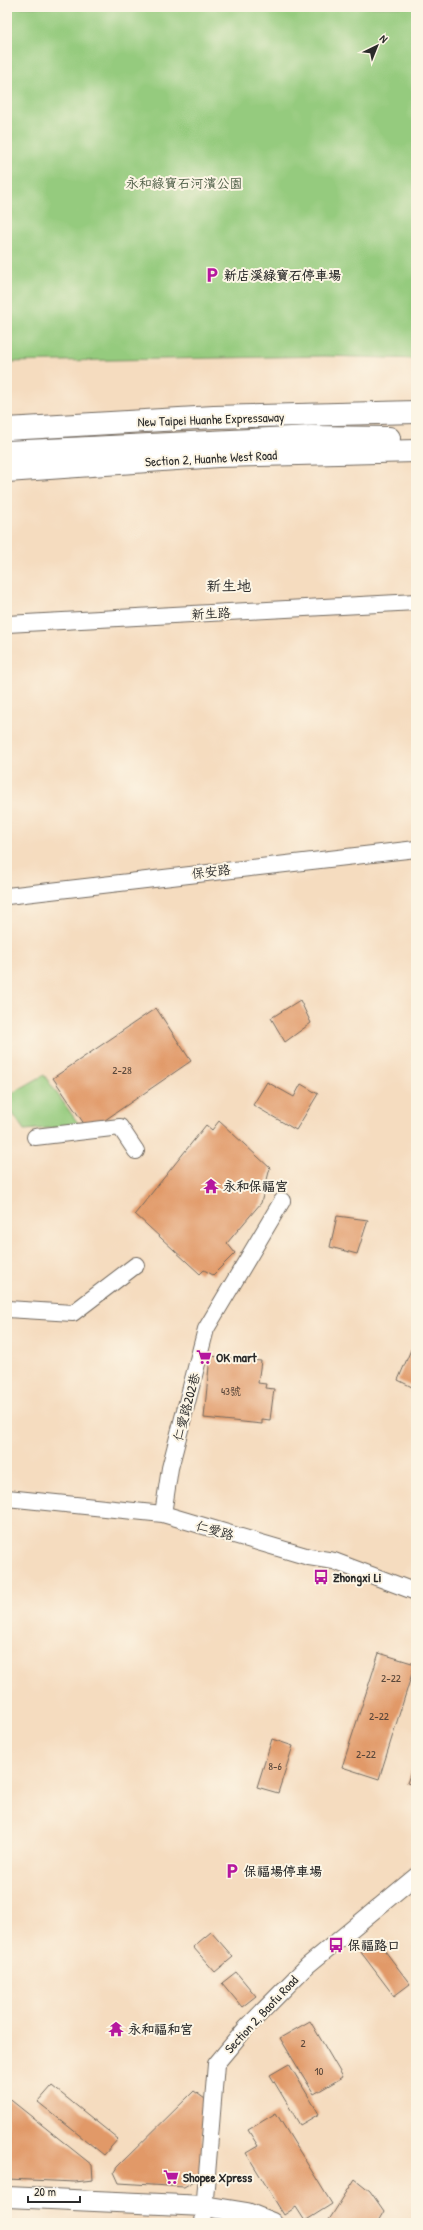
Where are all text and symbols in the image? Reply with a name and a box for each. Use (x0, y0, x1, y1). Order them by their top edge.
north arrow (357, 26, 397, 66)
text: N (377, 32, 391, 46)
park label: 永和綠寶石河濱公園 (125, 174, 243, 192)
parking icon: 新店溪綠寶石停車場 (203, 266, 221, 284)
place label: 新店溪綠寶石停車場 (224, 266, 341, 284)
street label: New Taipei Huanhe Expressaway (137, 407, 285, 431)
street label: Section 2, Huanhe West Road (145, 446, 277, 470)
district label: 新生地 (206, 575, 252, 596)
street label: 新生路 (191, 603, 231, 623)
street label: 保安路 (191, 860, 231, 882)
house number: 2-28 (112, 1063, 132, 1077)
temple icon: 永和保福宮 (202, 1177, 220, 1195)
place label: 永和保福宮 (223, 1177, 288, 1195)
supermarket icon: OK mart (195, 1348, 213, 1366)
place label: OK mart (216, 1348, 257, 1366)
street label: 仁愛路202巷 (168, 1371, 204, 1443)
house number: 43號 (221, 1384, 241, 1398)
street label: 仁愛路 (194, 1516, 236, 1544)
bus stop icon: Zhongxi Li (312, 1568, 330, 1586)
place label: Zhongxi Li (333, 1568, 382, 1587)
house number: 2-22 (381, 1671, 401, 1685)
house number: 2-22 (369, 1709, 389, 1723)
house number: 2-22 (356, 1747, 376, 1761)
house number: 8-6 (268, 1759, 282, 1773)
parking icon: 保福場停車場 (223, 1862, 241, 1880)
place label: 保福場停車場 (244, 1862, 322, 1880)
bus stop icon: 保福路口 (327, 1936, 345, 1954)
place label: 保福路口 (348, 1936, 400, 1954)
street label: Section 2, Baofu Road (220, 1971, 302, 2057)
temple icon: 永和福和宮 (107, 2020, 125, 2038)
place label: 永和福和宮 (128, 2020, 193, 2038)
house number: 2 (300, 2036, 306, 2050)
house number: 10 (315, 2064, 324, 2078)
supermarket icon: Shopee Xpress (162, 2168, 180, 2186)
place label: Shopee Xpress (183, 2168, 252, 2187)
scale bar (28, 2178, 80, 2204)
text: 20 m (34, 2183, 56, 2200)

